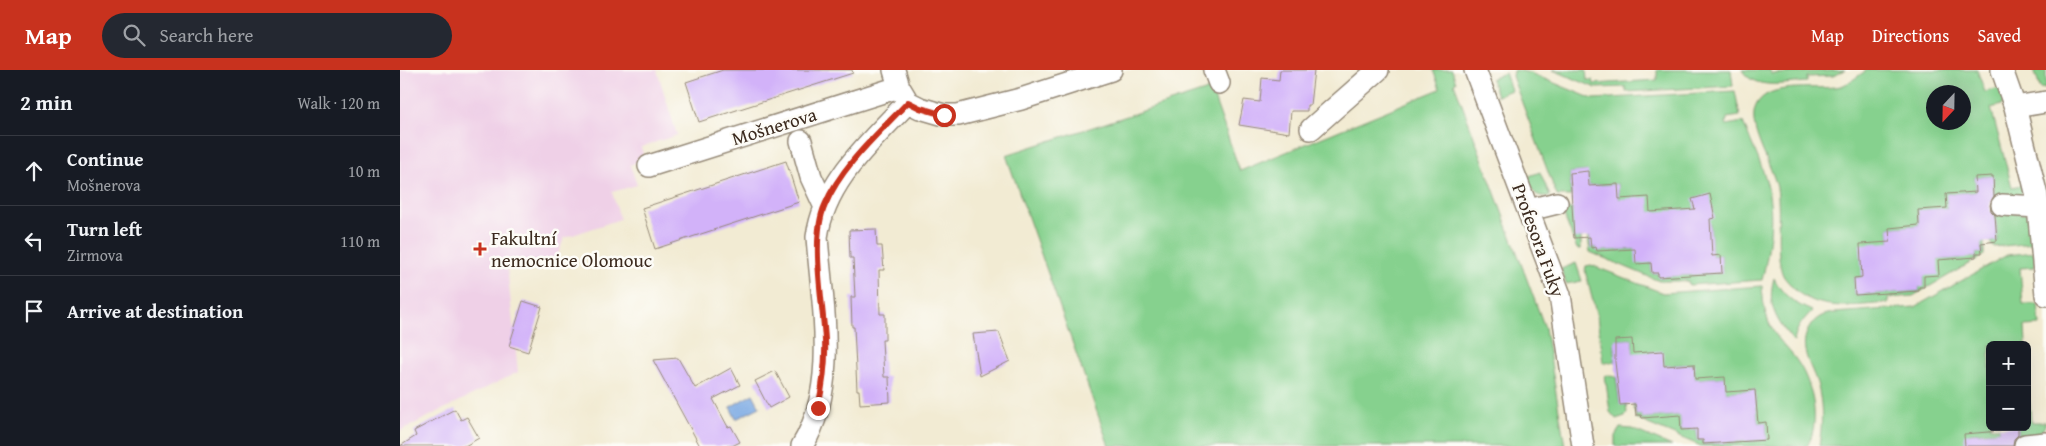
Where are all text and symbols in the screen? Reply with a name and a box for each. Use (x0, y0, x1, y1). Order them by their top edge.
search box (102, 13, 452, 58)
text: Map (25, 18, 72, 53)
icon: search (120, 21, 148, 49)
text: Search here (160, 21, 253, 49)
text: Map (1811, 22, 1844, 49)
text: Directions (1872, 22, 1949, 49)
text: Saved (1977, 22, 2021, 49)
north arrow (1926, 85, 1971, 130)
text: 2 min (20, 87, 72, 118)
text: Walk · 120 m (297, 91, 380, 115)
street label: Mošnerova (728, 100, 820, 152)
route start (933, 104, 956, 127)
text: Continue (67, 145, 144, 173)
icon: ahead (20, 157, 48, 185)
text: 10 m (348, 159, 380, 183)
text: Mošnerova (67, 173, 141, 197)
street label: Profesora Fuky (1505, 179, 1573, 301)
text: Turn left (67, 215, 142, 243)
place label: Fakultní nemocnice Olomouc (491, 224, 652, 274)
icon: left (20, 227, 48, 255)
text: 110 m (340, 229, 380, 253)
marker: Fakultní nemocnice Olomouc (473, 242, 487, 256)
text: Zirmova (67, 243, 123, 267)
icon: arrive (20, 297, 48, 325)
text: Arrive at destination (67, 297, 243, 325)
map controls (1986, 341, 2031, 431)
button: + (1986, 341, 2031, 386)
button: − (1986, 386, 2031, 431)
route end (807, 397, 830, 420)

